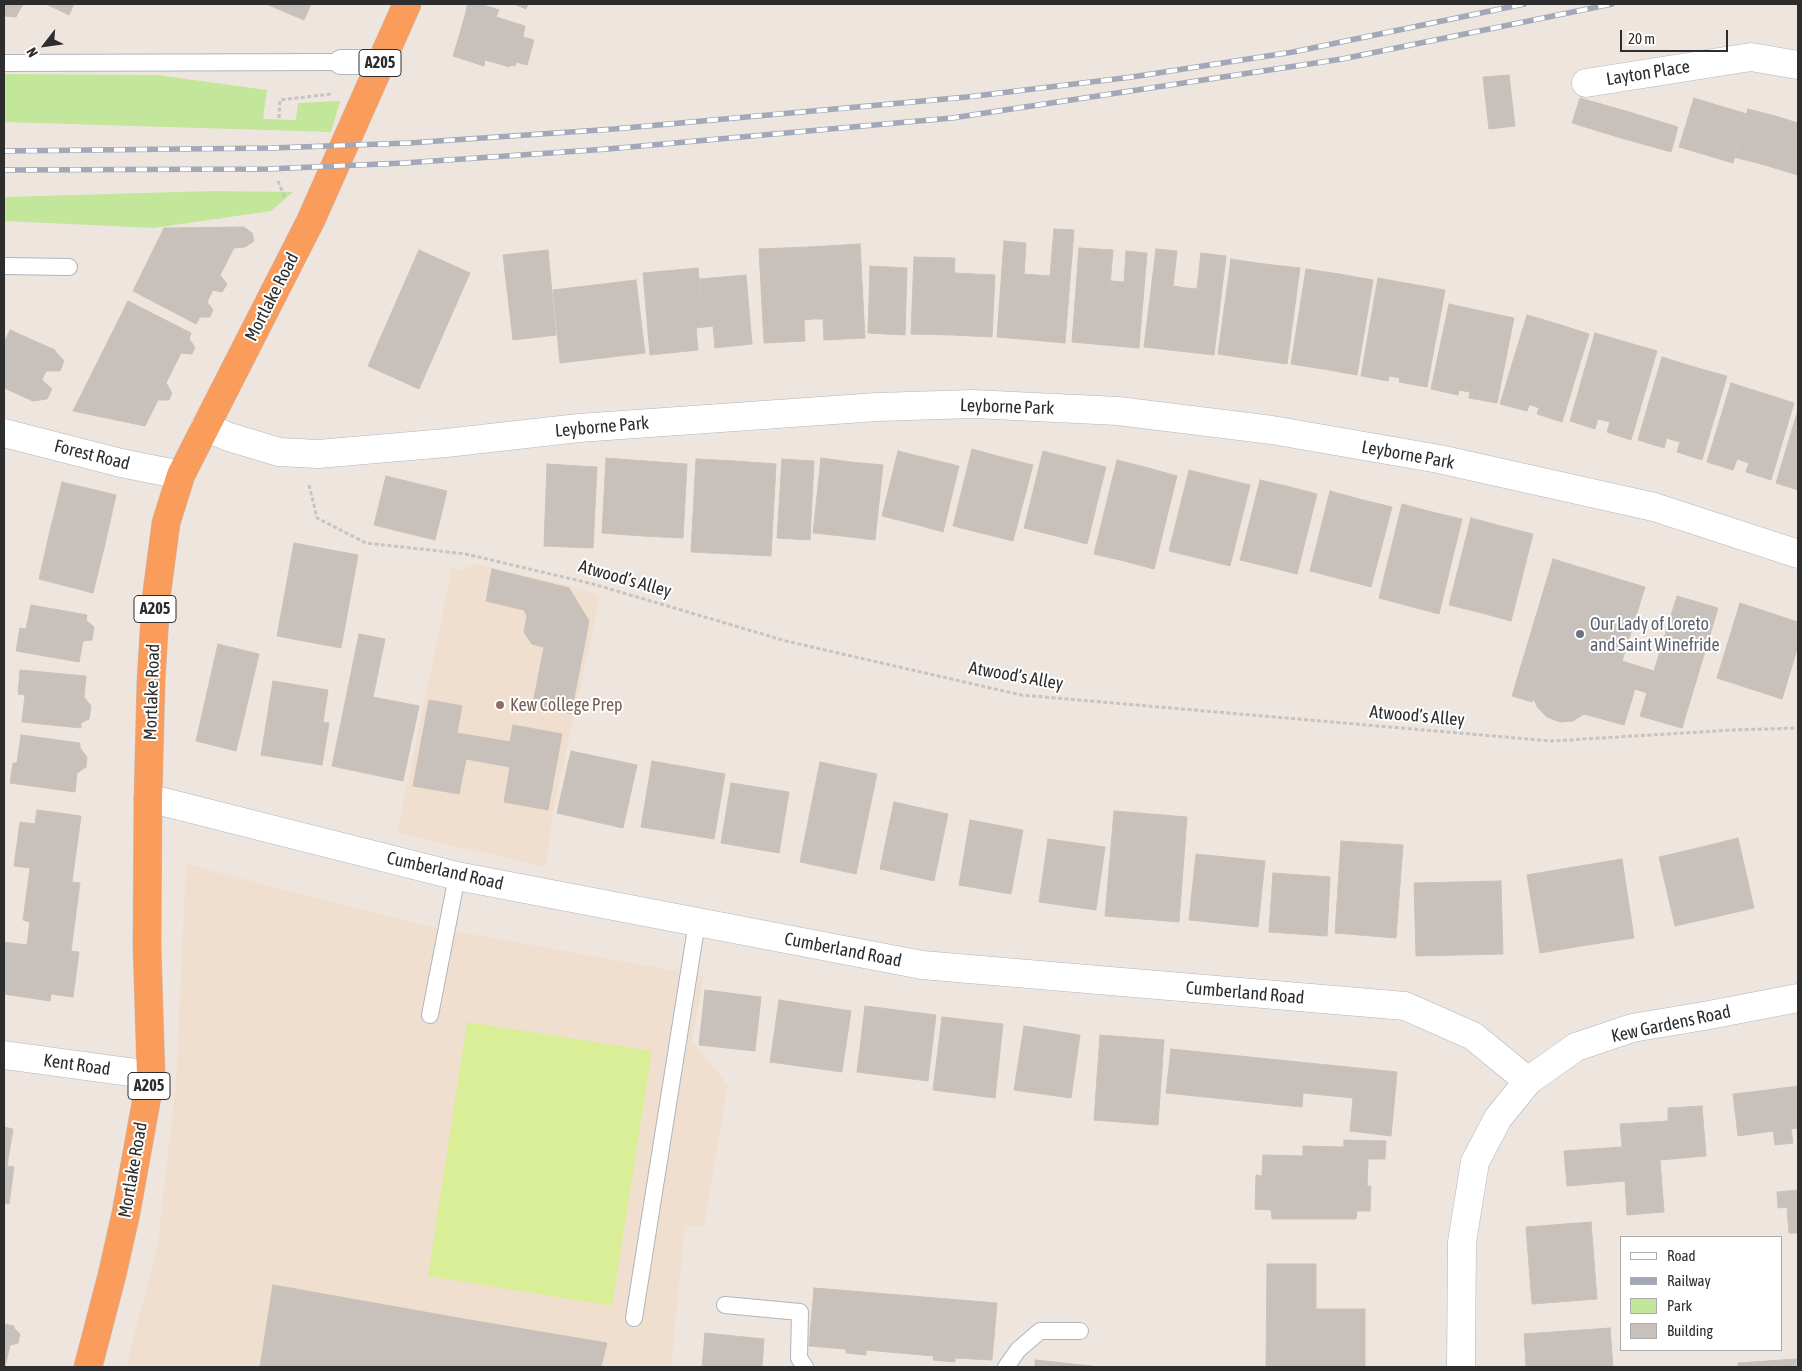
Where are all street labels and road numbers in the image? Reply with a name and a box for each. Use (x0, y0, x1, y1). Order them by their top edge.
road number: A205 (359, 49, 401, 76)
street label: Layton Place (1605, 56, 1691, 90)
street label: Mortlake Road (240, 249, 304, 345)
street label: Leyborne Park (960, 395, 1054, 419)
street label: Leyborne Park (554, 412, 650, 442)
street label: Forest Road (52, 435, 132, 475)
street label: Leyborne Park (1360, 436, 1456, 474)
street label: Atwood’s Alley (576, 555, 674, 603)
road number: A205 (134, 596, 176, 622)
street label: Mortlake Road (140, 643, 164, 741)
street label: Atwood’s Alley (967, 657, 1065, 695)
street label: Atwood’s Alley (1368, 701, 1466, 731)
street label: Cumberland Road (385, 847, 505, 895)
street label: Cumberland Road (783, 928, 903, 972)
street label: Cumberland Road (1185, 977, 1305, 1009)
street label: Kew Gardens Road (1609, 1001, 1733, 1047)
street label: Kent Road (42, 1050, 112, 1080)
road number: A205 (128, 1072, 170, 1100)
street label: Mortlake Road (114, 1121, 152, 1219)

